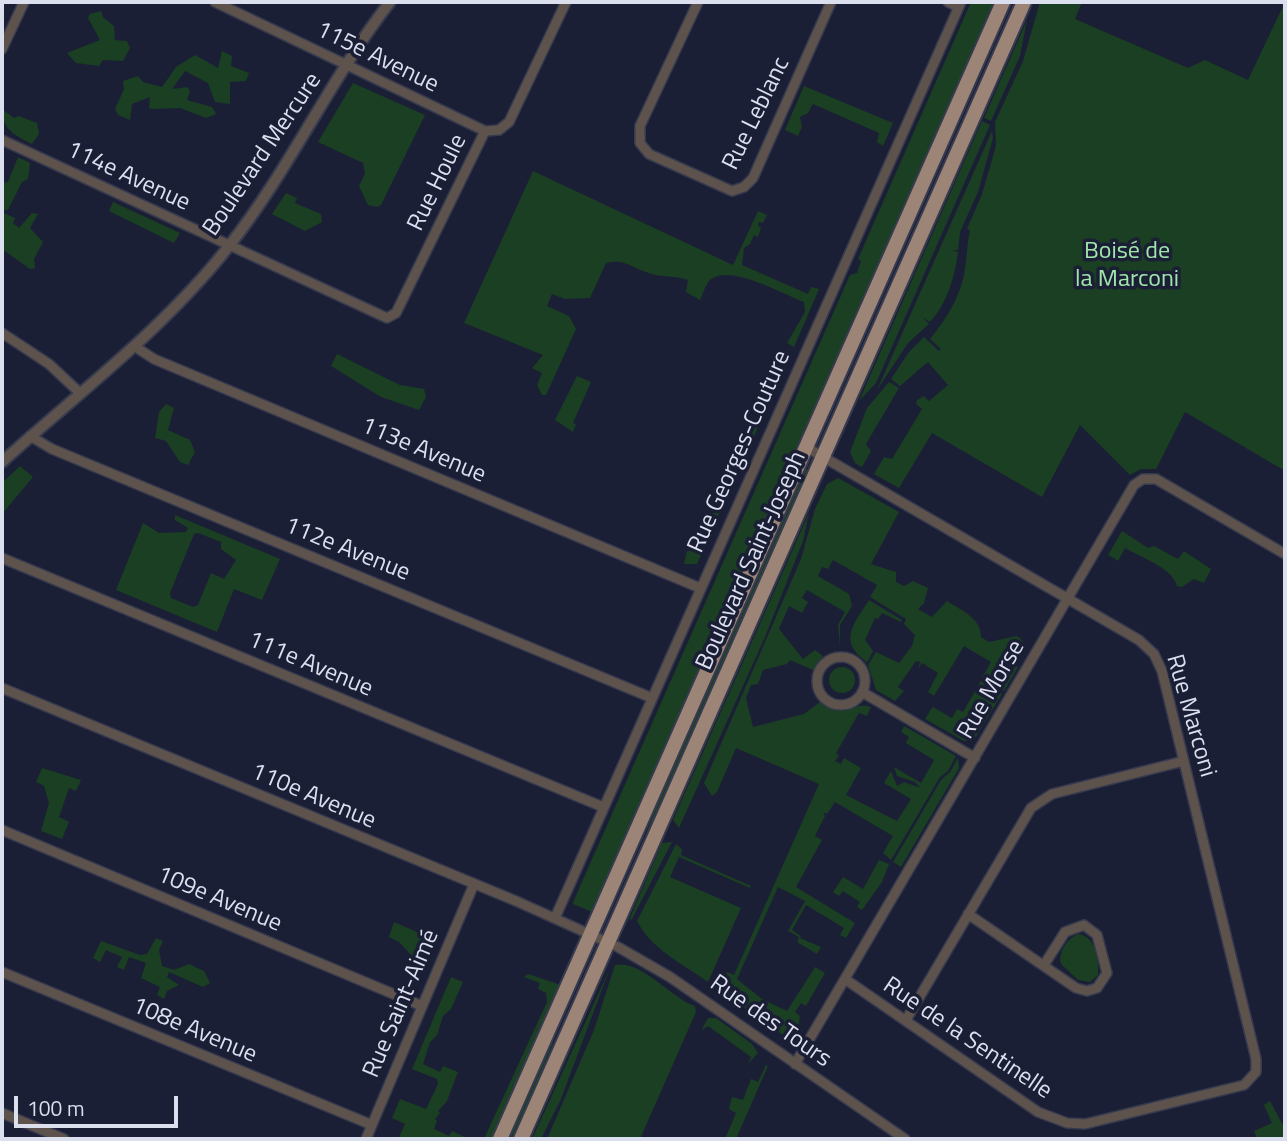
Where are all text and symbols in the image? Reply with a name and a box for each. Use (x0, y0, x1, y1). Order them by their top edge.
street label: 115e Avenue (311, 16, 443, 100)
street label: Rue Leblanc (717, 53, 797, 175)
street label: Boulevard Mercure (198, 68, 328, 242)
street label: Rue Houle (402, 130, 474, 236)
street label: 114e Avenue (62, 136, 194, 218)
park label: Boisé de la Marconi (1075, 238, 1179, 294)
street label: Rue Georges-Couture (683, 347, 797, 557)
street label: 113e Avenue (356, 412, 490, 490)
street label: Boulevard Saint-Joseph (691, 447, 813, 675)
street label: 112e Avenue (280, 512, 414, 588)
street label: 111e Avenue (243, 626, 377, 704)
street label: Rue Morse (952, 636, 1032, 744)
street label: Rue Marconi (1159, 651, 1221, 781)
street label: 110e Avenue (246, 758, 380, 836)
street label: 109e Avenue (152, 861, 286, 939)
street label: Rue Saint-Aimé (358, 926, 446, 1082)
street label: Rue des Tours (704, 970, 836, 1074)
street label: Rue de la Sentinelle (877, 972, 1057, 1106)
street label: 108e Avenue (127, 992, 261, 1070)
scale bar (18, 1082, 182, 1126)
text: 100 m (27, 1092, 84, 1124)

